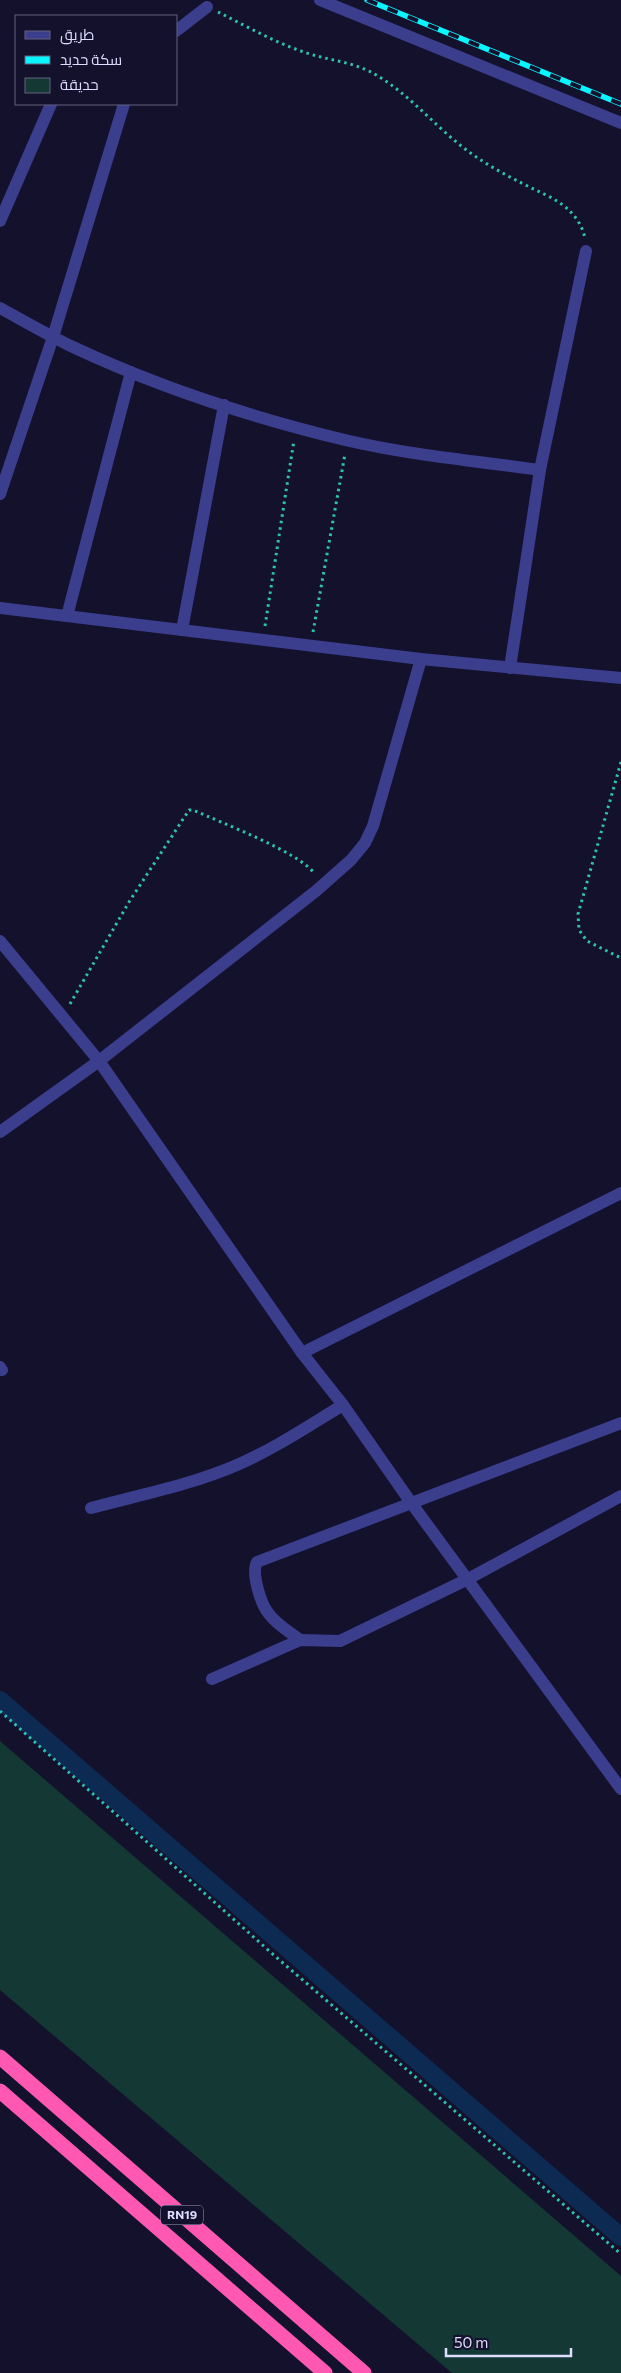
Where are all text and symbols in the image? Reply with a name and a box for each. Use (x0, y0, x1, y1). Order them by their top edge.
legend (15, 15, 178, 105)
text: طريق (60, 25, 94, 45)
text: سكة حديد (60, 50, 122, 68)
text: حديقة (60, 75, 99, 93)
road number: RN19 (161, 2206, 203, 2224)
scale bar (446, 2326, 571, 2358)
text: 50 m (454, 2333, 488, 2351)

